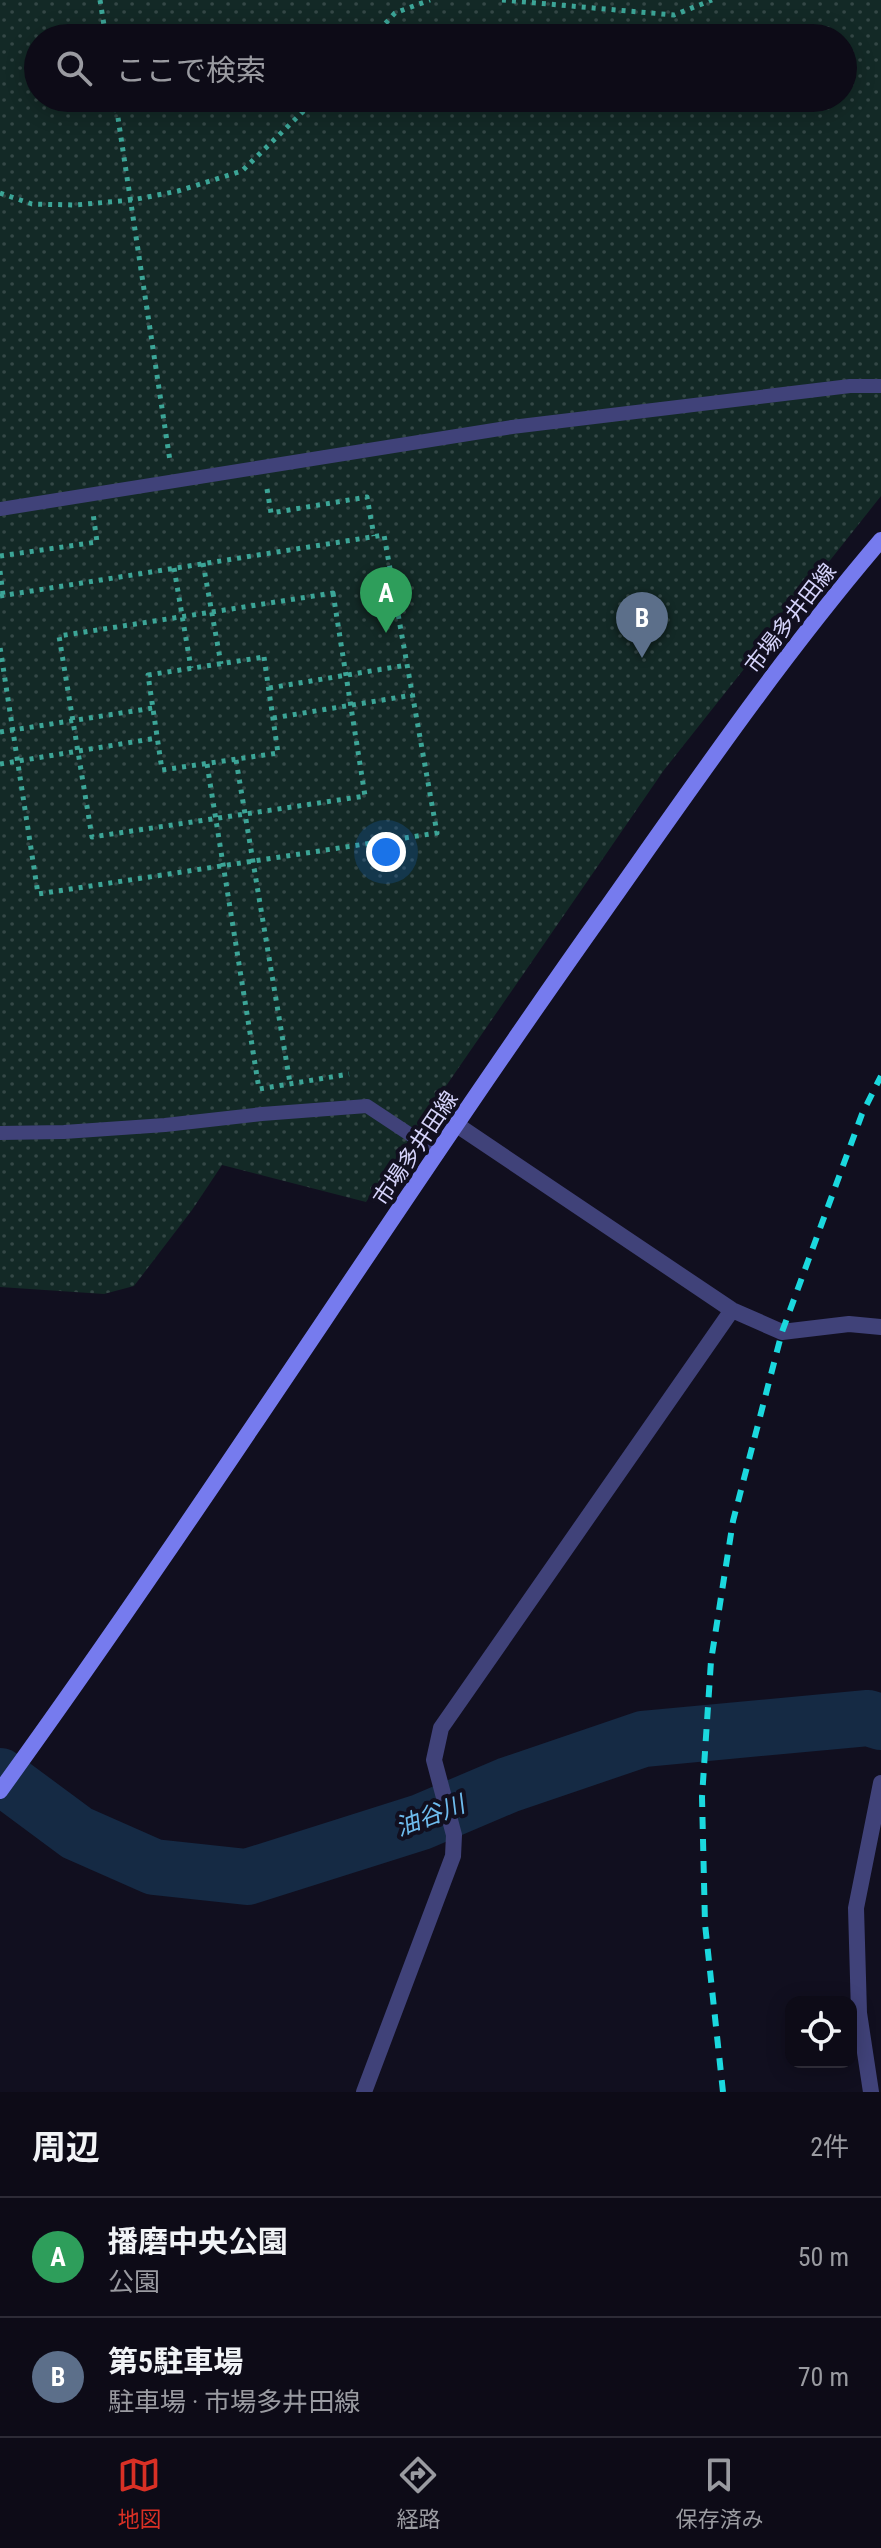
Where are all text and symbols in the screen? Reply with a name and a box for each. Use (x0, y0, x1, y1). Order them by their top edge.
search box (24, 24, 857, 112)
icon: search (52, 46, 96, 90)
text: ここで検索 (116, 53, 266, 88)
street label: 市場多井田線 (740, 559, 841, 678)
pin: A (360, 567, 412, 633)
pin: B (616, 592, 668, 658)
your location (366, 832, 406, 872)
street label: 市場多井田線 (368, 1087, 463, 1210)
water label: 油谷川 (391, 1789, 471, 1842)
map controls (785, 1996, 857, 2068)
button: locate (785, 1996, 857, 2068)
text: 周辺 (32, 2127, 100, 2167)
text: 2件 (810, 2132, 849, 2162)
text: 播磨中央公園 (108, 2224, 288, 2259)
text: A (50, 2242, 66, 2272)
text: 50 m (798, 2242, 849, 2272)
text: 公園 (108, 2267, 160, 2297)
text: 第5駐車場 (108, 2344, 243, 2379)
text: B (51, 2362, 65, 2392)
text: 70 m (798, 2362, 849, 2392)
text: 駐車場 · 市場多井田線 (108, 2387, 360, 2417)
tab: 地図 (117, 2453, 162, 2533)
tab: 経路 (396, 2453, 441, 2533)
tab: 保存済み (675, 2453, 764, 2533)

